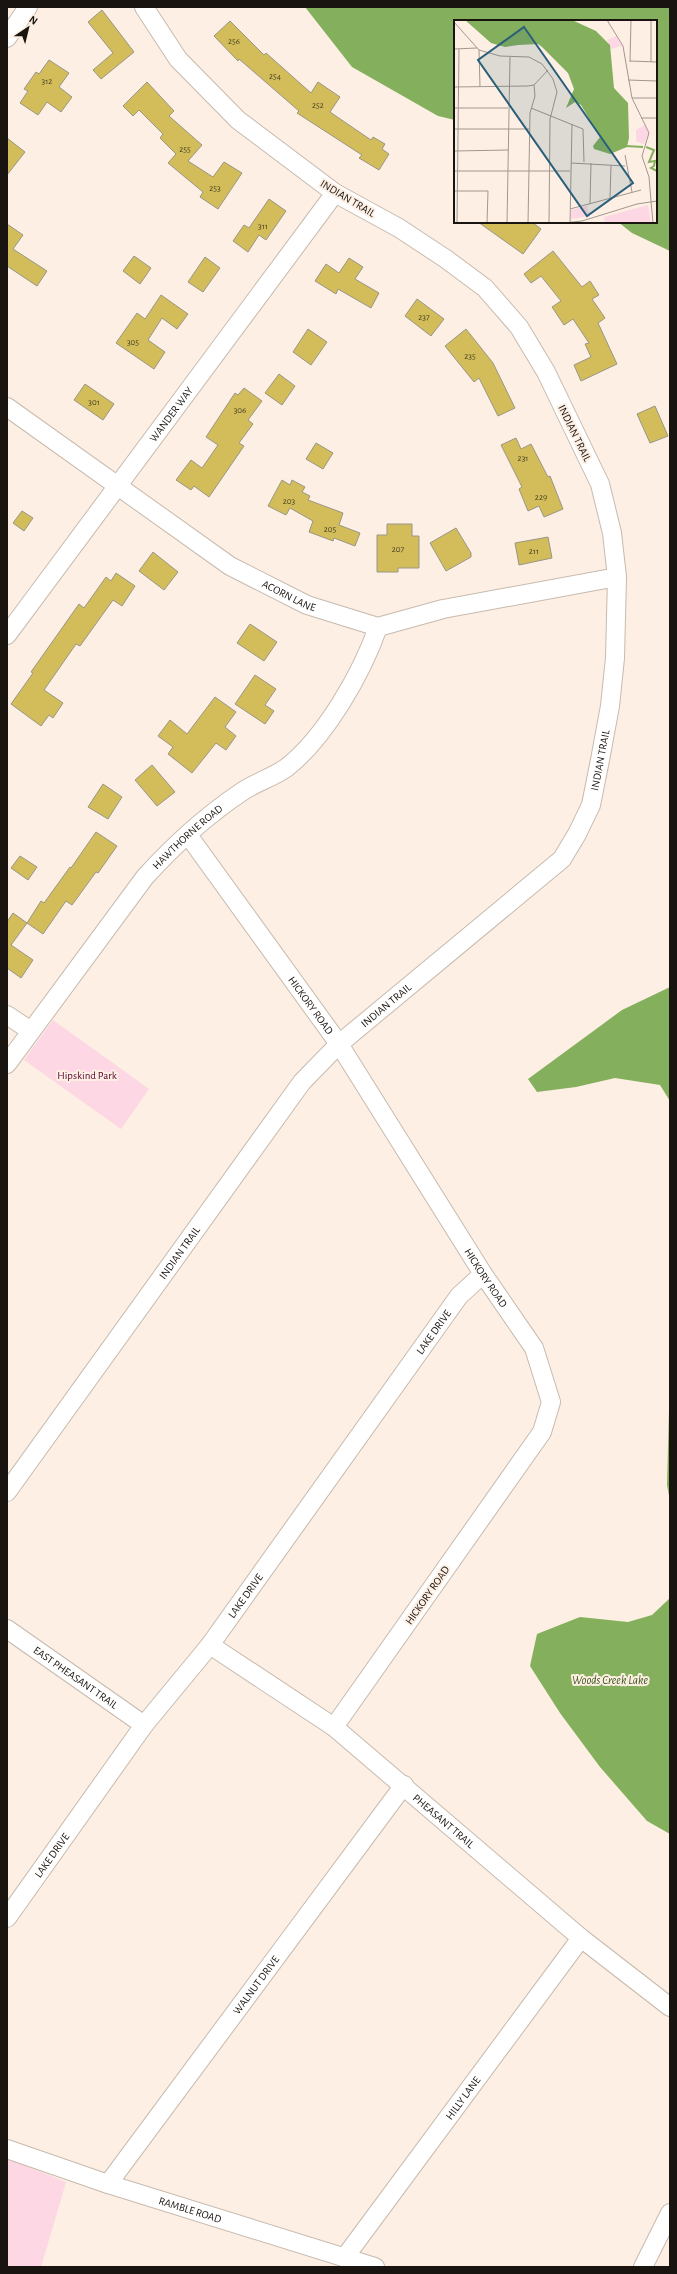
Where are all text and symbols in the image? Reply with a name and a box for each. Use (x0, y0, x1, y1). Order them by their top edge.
north arrow (8, 8, 48, 48)
text: N (27, 14, 40, 27)
inset map (454, 20, 657, 223)
house number: 256 (228, 37, 240, 46)
house number: 254 (269, 72, 282, 81)
house number: 312 (42, 77, 52, 86)
house number: 252 (312, 101, 324, 110)
house number: 255 (179, 145, 191, 154)
street label: INDIAN TRAIL (319, 178, 377, 219)
house number: 253 (209, 184, 221, 193)
house number: 311 (258, 222, 268, 231)
house number: 237 (418, 313, 430, 322)
house number: 305 (127, 338, 139, 347)
house number: 235 (464, 352, 476, 361)
street label: WANDER WAY (147, 385, 195, 444)
house number: 301 (88, 398, 100, 407)
street label: INDIAN TRAIL (556, 403, 593, 464)
house number: 306 (234, 406, 246, 415)
house number: 231 (518, 454, 528, 463)
house number: 229 (535, 493, 547, 502)
house number: 203 (283, 497, 296, 506)
house number: 205 (324, 525, 337, 534)
house number: 207 (392, 545, 405, 554)
house number: 211 (529, 547, 539, 556)
street label: ACORN LANE (260, 578, 318, 614)
street label: INDIAN TRAIL (589, 729, 612, 792)
street label: HAWTHORNE ROAD (150, 803, 225, 871)
street label: HICKORY ROAD (286, 975, 335, 1037)
street label: INDIAN TRAIL (359, 981, 414, 1029)
park label: Hipskind Park (57, 1070, 117, 1081)
street label: INDIAN TRAIL (157, 1224, 202, 1281)
street label: HICKORY ROAD (462, 1246, 509, 1310)
street label: LAKE DRIVE (414, 1307, 454, 1356)
street label: HICKORY ROAD (403, 1564, 452, 1626)
street label: LAKE DRIVE (226, 1571, 265, 1620)
street label: EAST PHEASANT TRAIL (31, 1644, 120, 1711)
water label: Woods Creek Lake (572, 1674, 649, 1686)
street label: PHEASANT TRAIL (411, 1792, 476, 1850)
street label: LAKE DRIVE (33, 1831, 72, 1880)
street label: WALNUT DRIVE (231, 1953, 282, 2016)
street label: HILLY LANE (444, 2074, 483, 2122)
street label: RAMBLE ROAD (157, 2195, 223, 2225)

